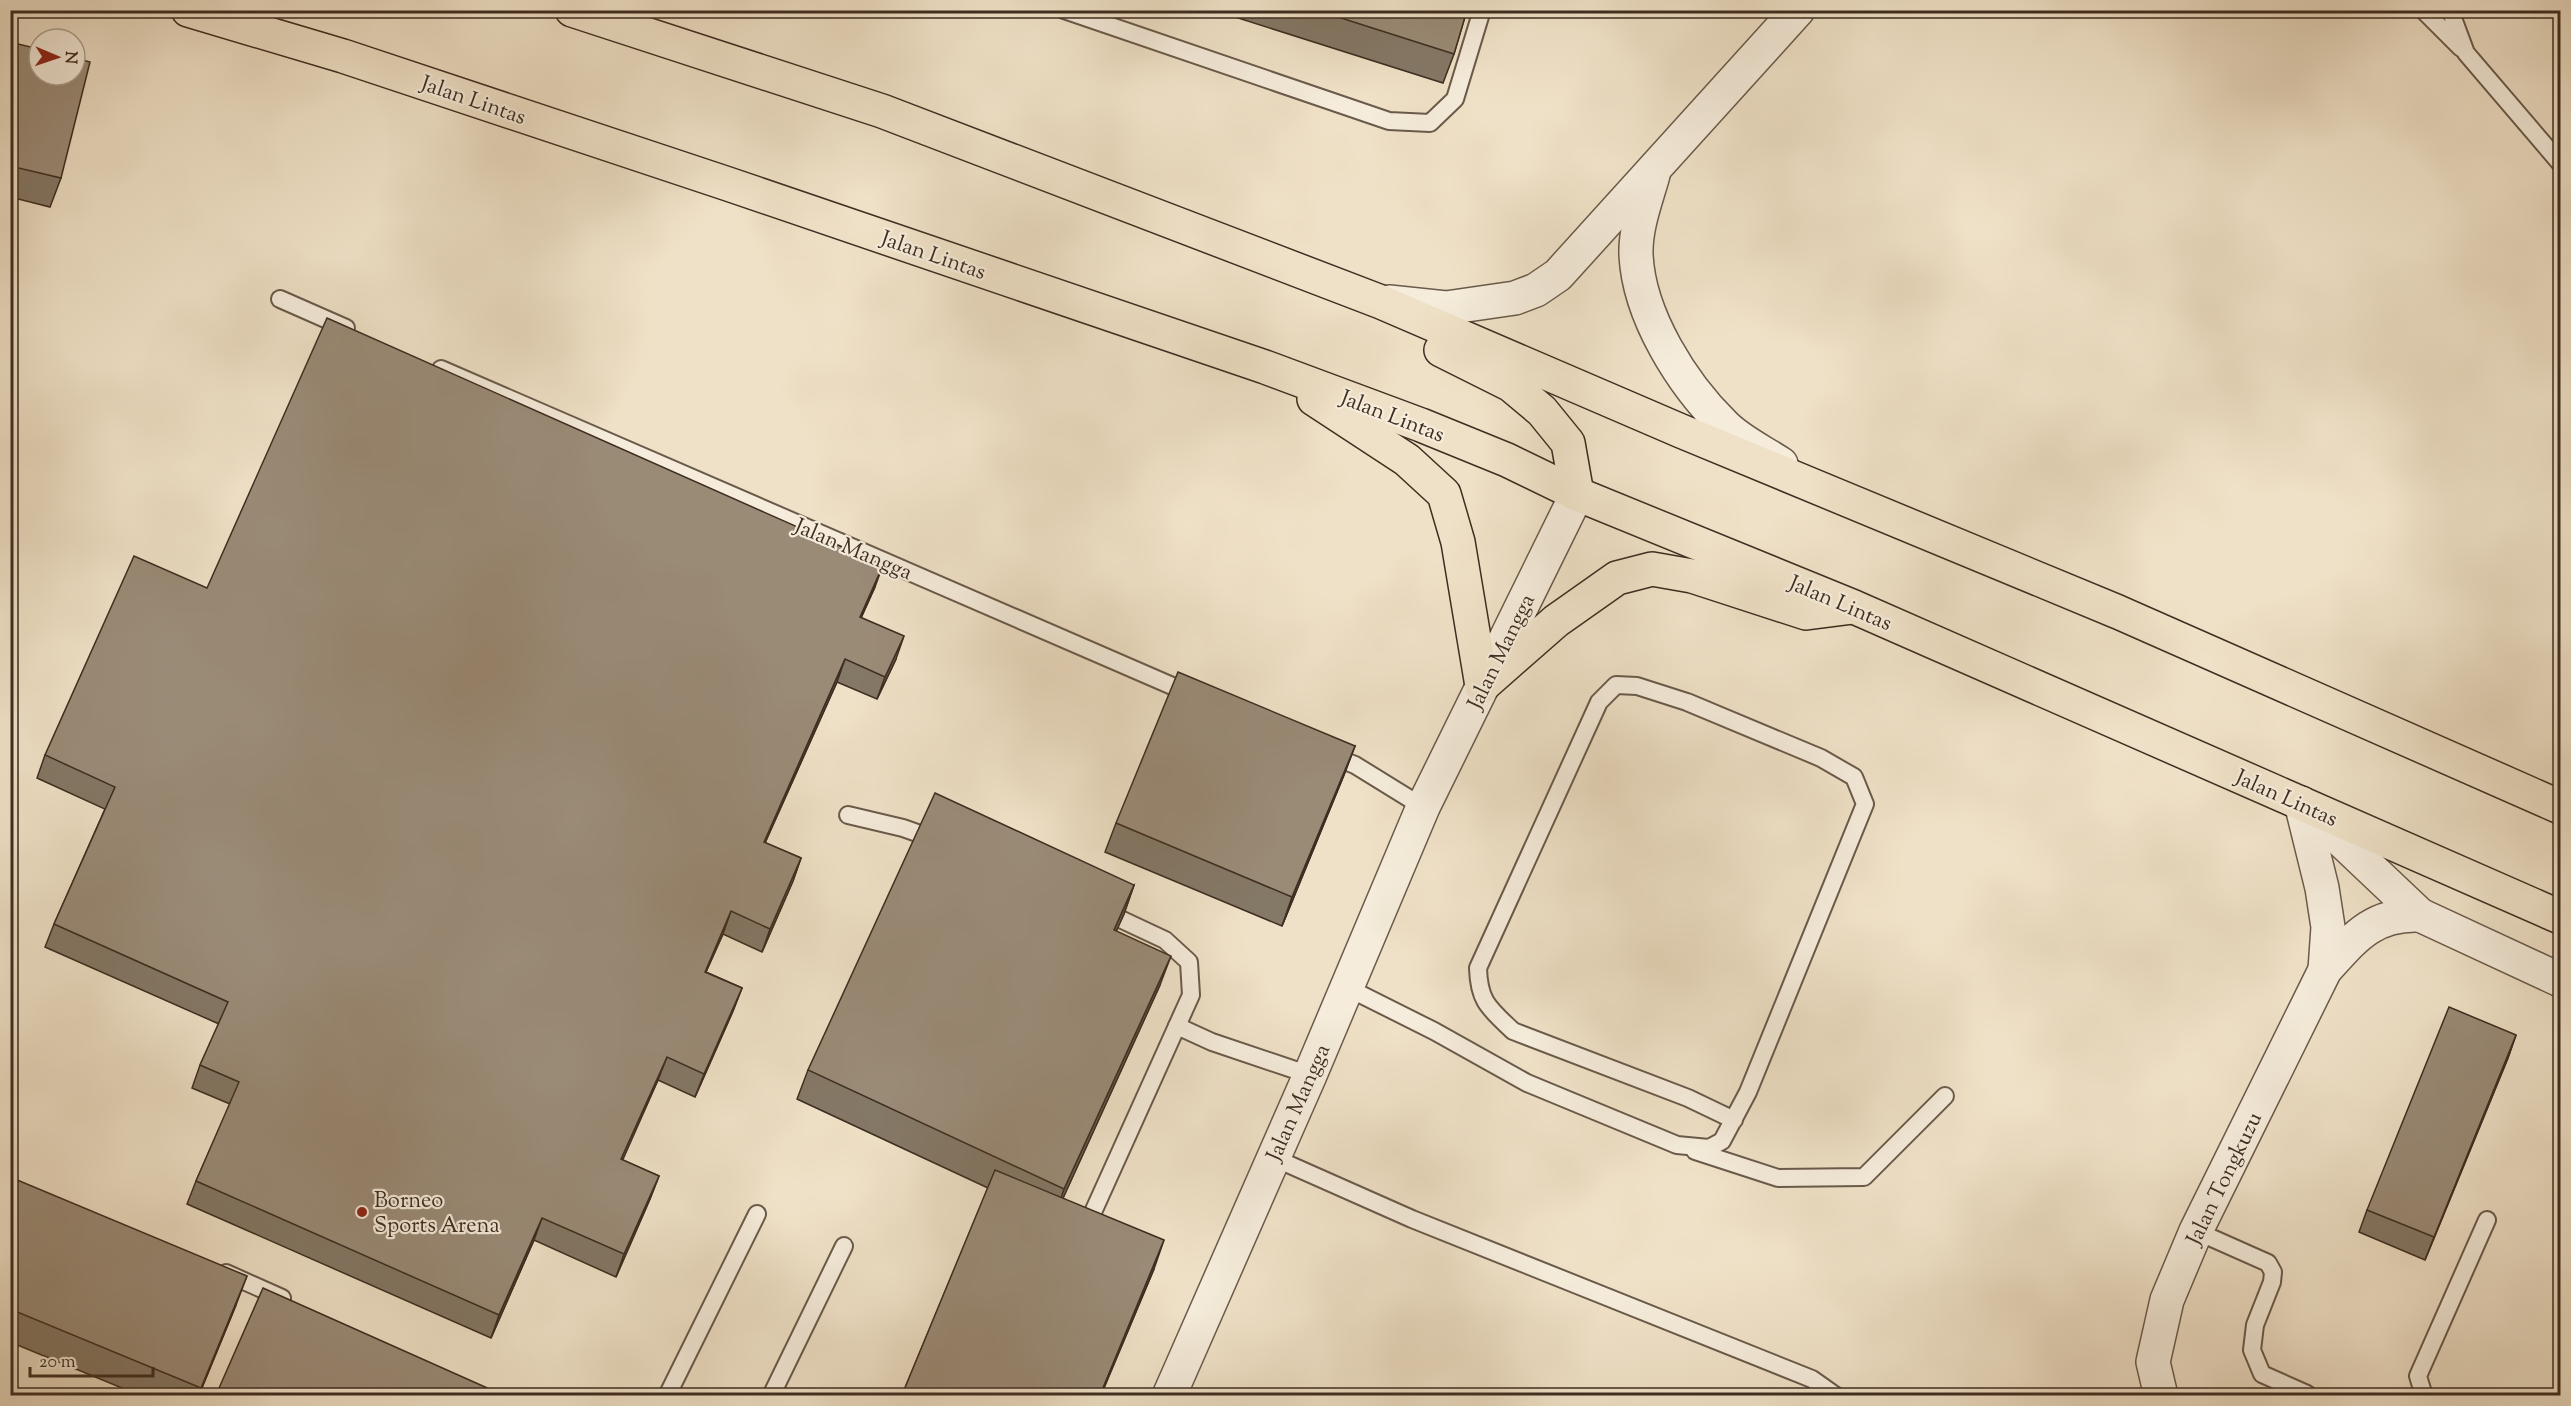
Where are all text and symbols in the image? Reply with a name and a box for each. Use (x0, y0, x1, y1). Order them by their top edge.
north arrow (27, 27, 87, 87)
text: N (58, 51, 81, 64)
street label: Jalan Lintas (415, 69, 530, 135)
street label: Jalan Lintas (875, 224, 990, 290)
street label: Jalan Lintas (1334, 383, 1449, 452)
street label: Jalan Mangga (788, 511, 917, 590)
street label: Jalan Lintas (1782, 568, 1896, 641)
street label: Jalan Mangga (1460, 589, 1545, 716)
street label: Jalan Lintas (2229, 763, 2342, 837)
street label: Jalan Mangga (1259, 1040, 1340, 1168)
street label: Jalan Tongkuzu (2179, 1107, 2272, 1252)
place label: Borneo Sports Arena (374, 1186, 500, 1243)
marker: Borneo Sports Arena (355, 1205, 369, 1219)
scale bar (30, 1340, 153, 1378)
text: 20 m (39, 1350, 76, 1376)

